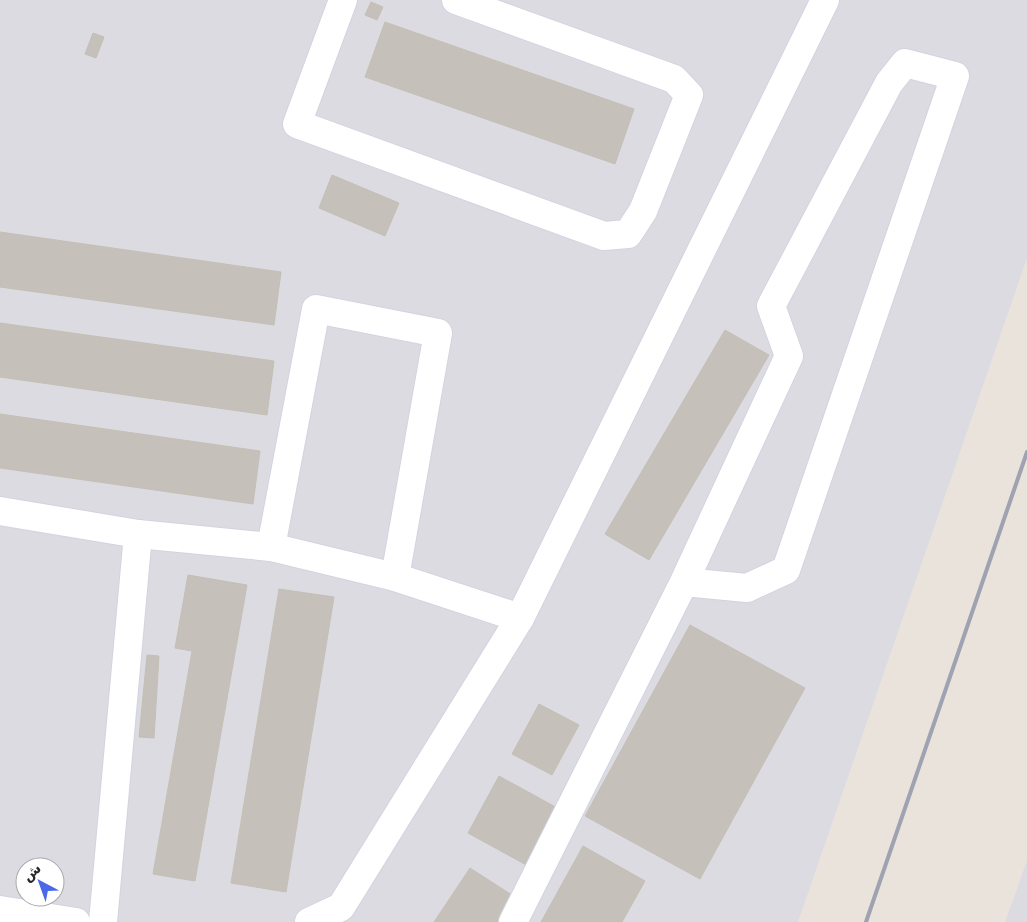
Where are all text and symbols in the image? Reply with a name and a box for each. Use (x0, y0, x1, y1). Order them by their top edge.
north arrow (15, 857, 65, 907)
text: ش (19, 860, 44, 885)

